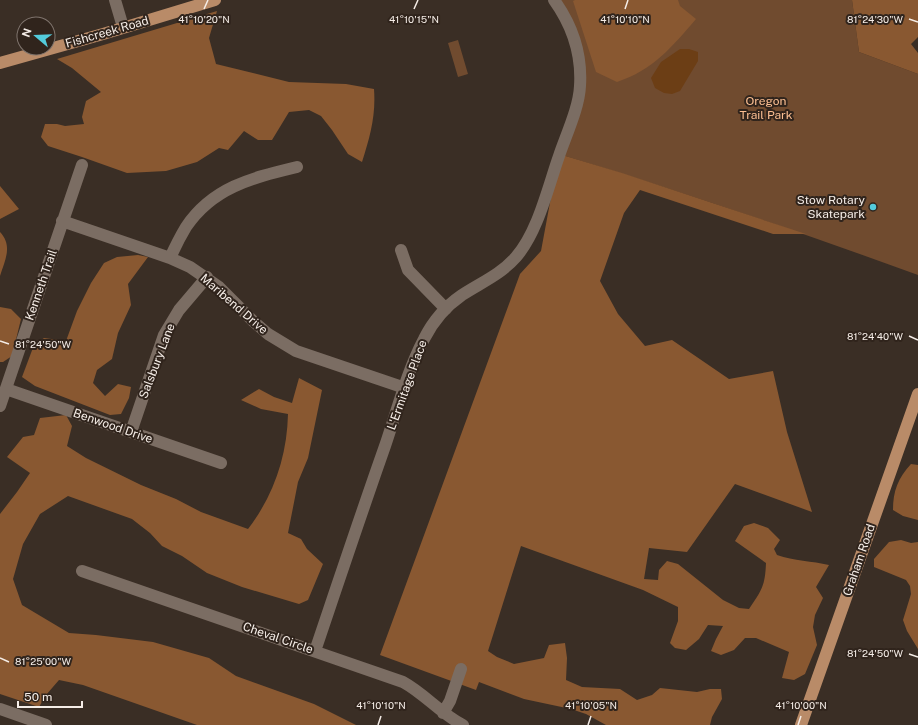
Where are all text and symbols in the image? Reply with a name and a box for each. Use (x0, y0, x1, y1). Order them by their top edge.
street label: Fishcreek Road (64, 13, 150, 51)
text: 41°10'20"N (178, 13, 230, 25)
text: 41°10'15"N (389, 13, 439, 25)
text: 41°10'10"N (600, 13, 650, 25)
text: 81°24'30"W (847, 13, 903, 25)
north arrow (16, 16, 56, 56)
text: N (19, 27, 34, 39)
park label: Oregon Trail Park (739, 94, 793, 122)
place label: Stow Rotary Skatepark (797, 193, 866, 221)
marker: Stow Rotary Skatepark (868, 202, 878, 212)
street label: Kenneth Trail (22, 247, 60, 322)
street label: Maribend Drive (197, 271, 271, 337)
street label: Salsbury Lane (136, 321, 178, 401)
text: 81°24'40"W (847, 330, 904, 342)
text: 81°24'50"W (15, 338, 72, 350)
street label: L'Ermitage Place (384, 338, 430, 432)
street label: Benwood Drive (71, 406, 155, 446)
street label: Graham Road (840, 522, 878, 598)
street label: Cheval Circle (241, 619, 315, 657)
text: 81°24'50"W (847, 647, 904, 659)
text: 81°25'00"W (15, 655, 71, 667)
scale bar (18, 683, 82, 709)
text: 50 m (24, 690, 52, 704)
text: 41°10'10"N (356, 699, 406, 711)
text: 41°10'05"N (565, 699, 617, 711)
text: 41°10'00"N (775, 699, 827, 711)

